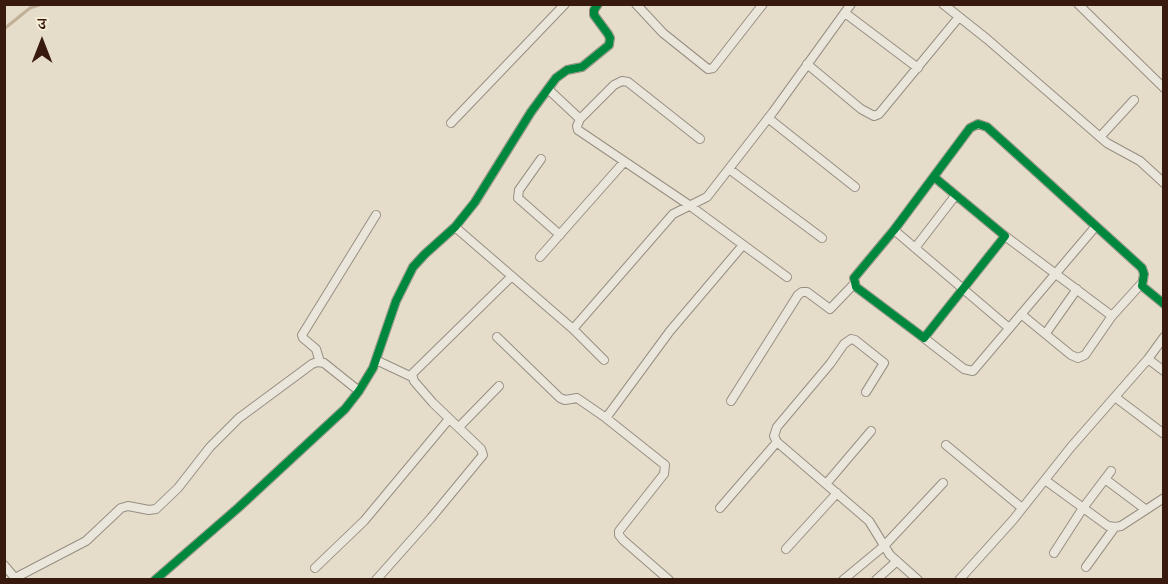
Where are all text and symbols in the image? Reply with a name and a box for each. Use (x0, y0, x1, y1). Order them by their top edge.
north arrow (12, 12, 72, 72)
text: उ (38, 14, 46, 33)

